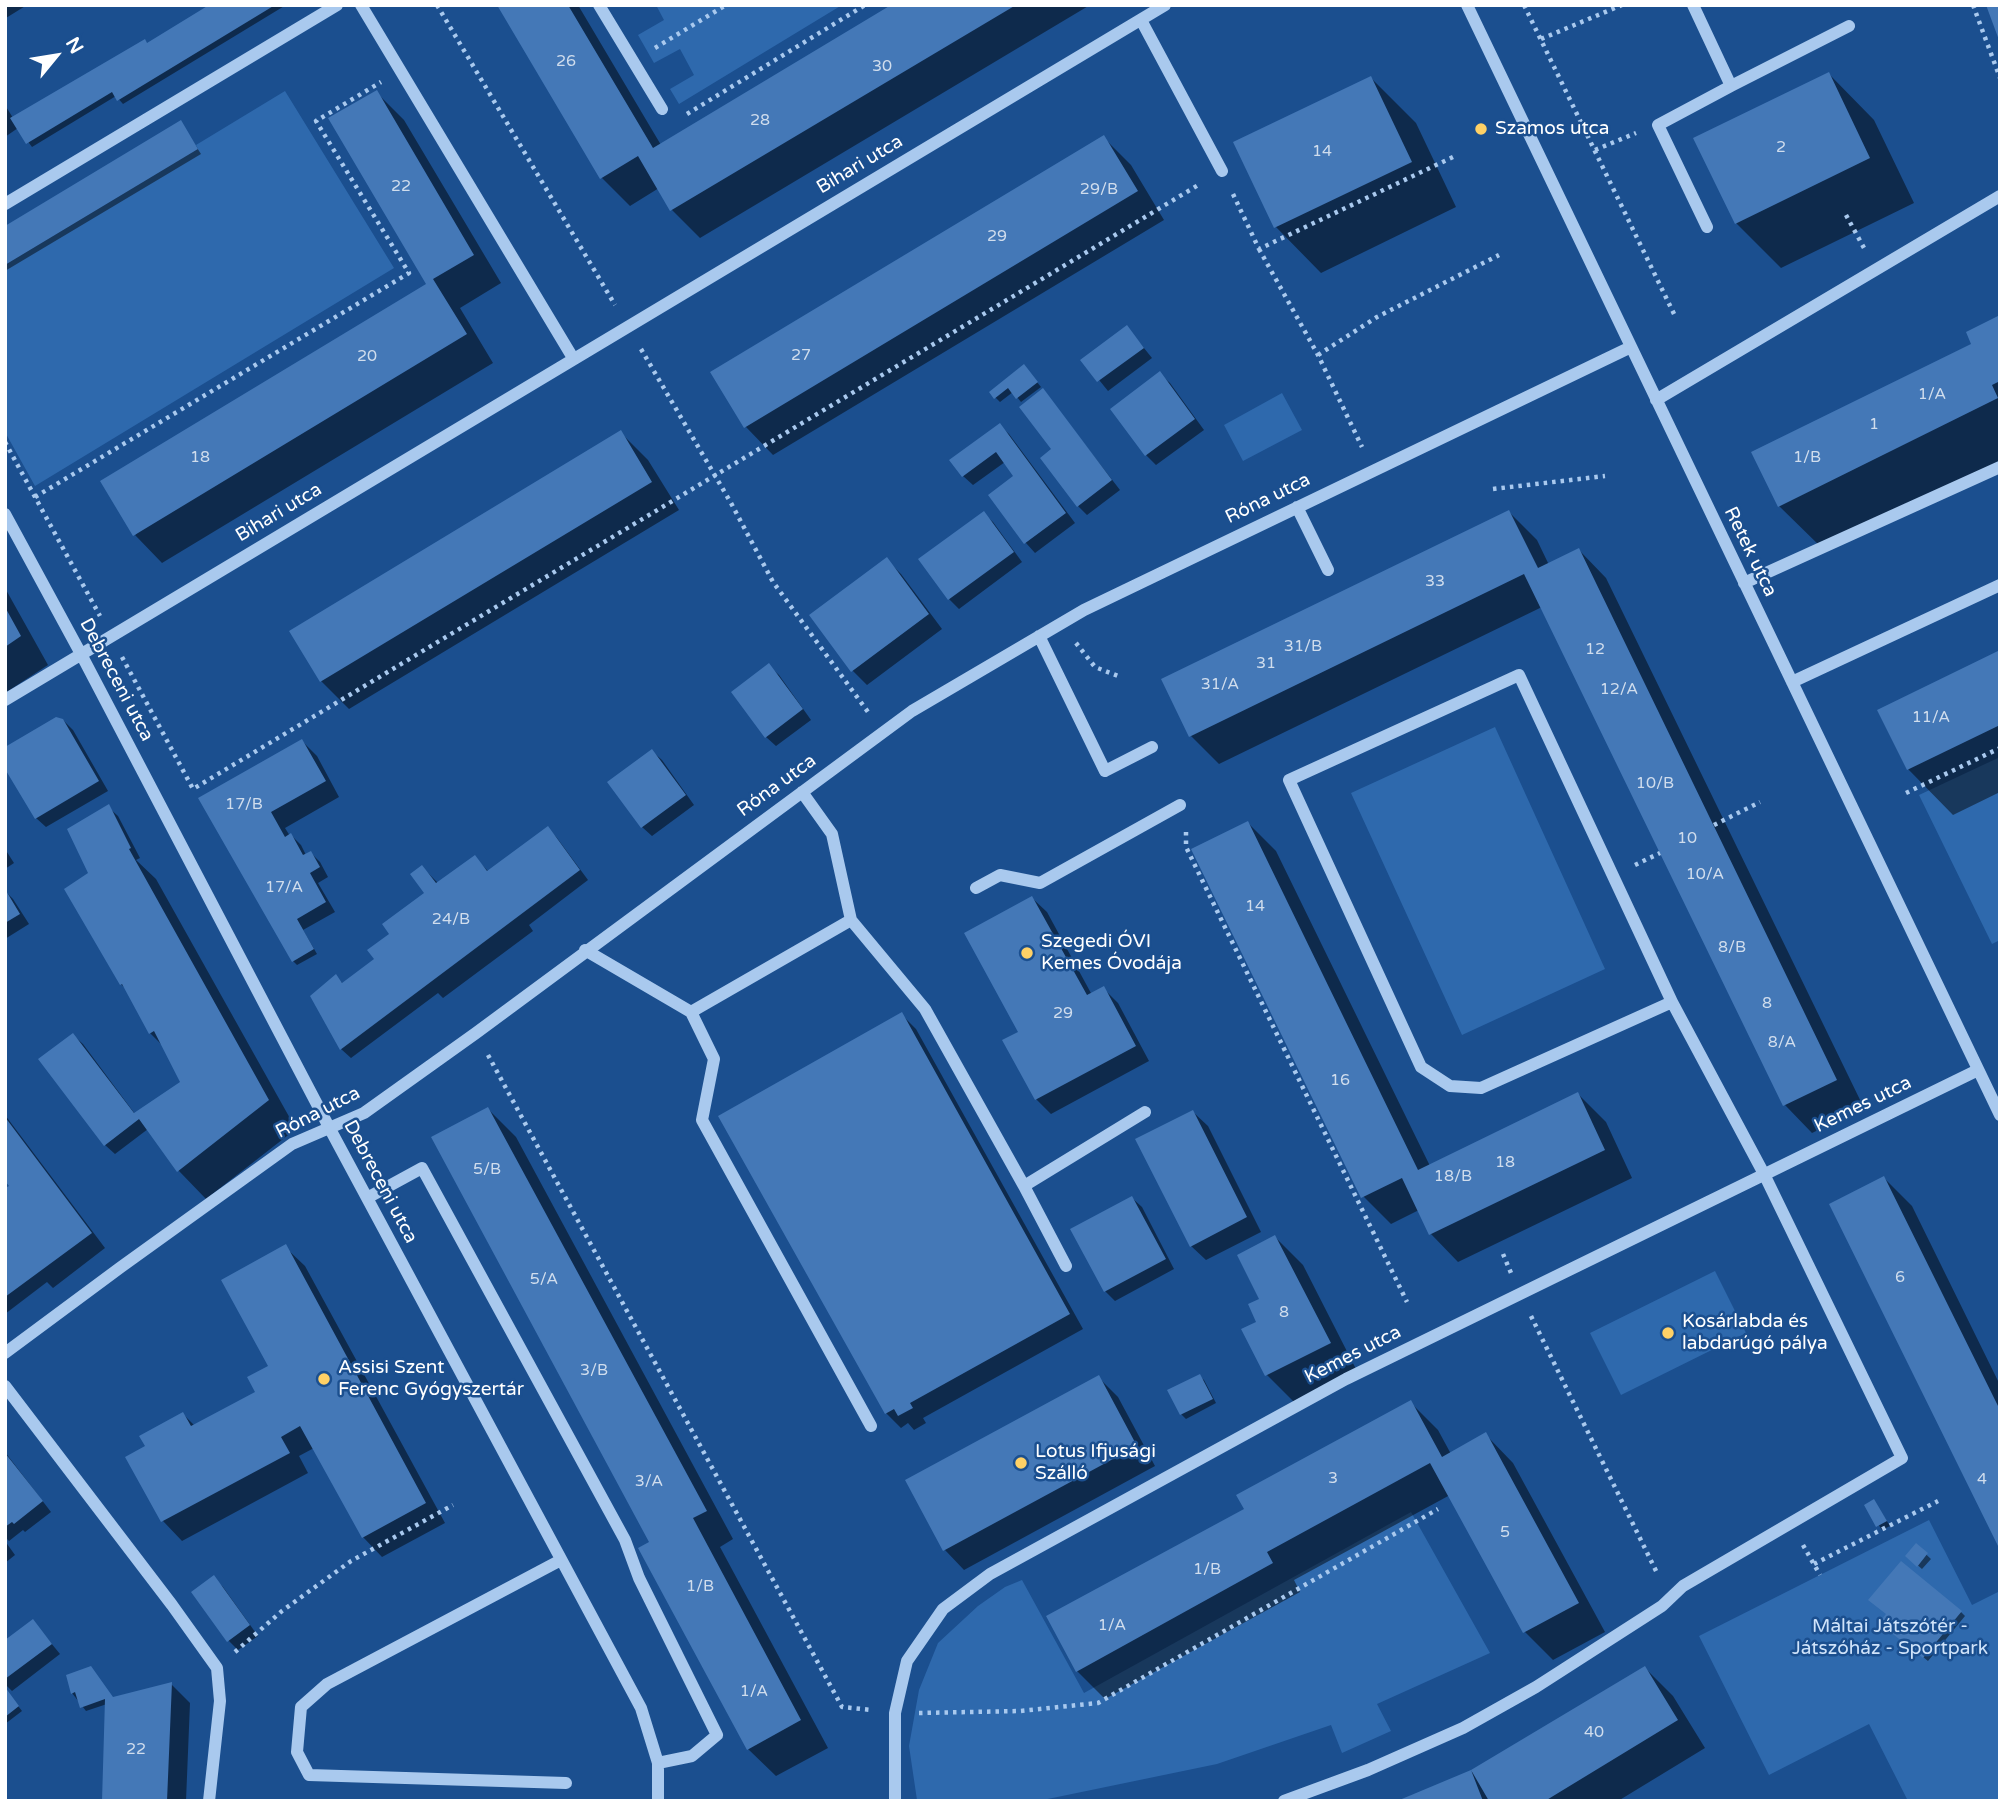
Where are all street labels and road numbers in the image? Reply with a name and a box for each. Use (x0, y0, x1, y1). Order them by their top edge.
street label: Bihari utca (813, 130, 907, 200)
street label: Róna utca (1222, 469, 1314, 529)
street label: Bihari utca (232, 478, 326, 548)
street label: Retek utca (1719, 503, 1781, 601)
street label: Debreceni utca (74, 615, 158, 745)
street label: Róna utca (733, 750, 821, 822)
street label: Kemes utca (1811, 1072, 1915, 1138)
street label: Róna utca (272, 1082, 364, 1144)
street label: Debreceni utca (338, 1117, 422, 1247)
street label: Kemes utca (1301, 1321, 1405, 1389)

